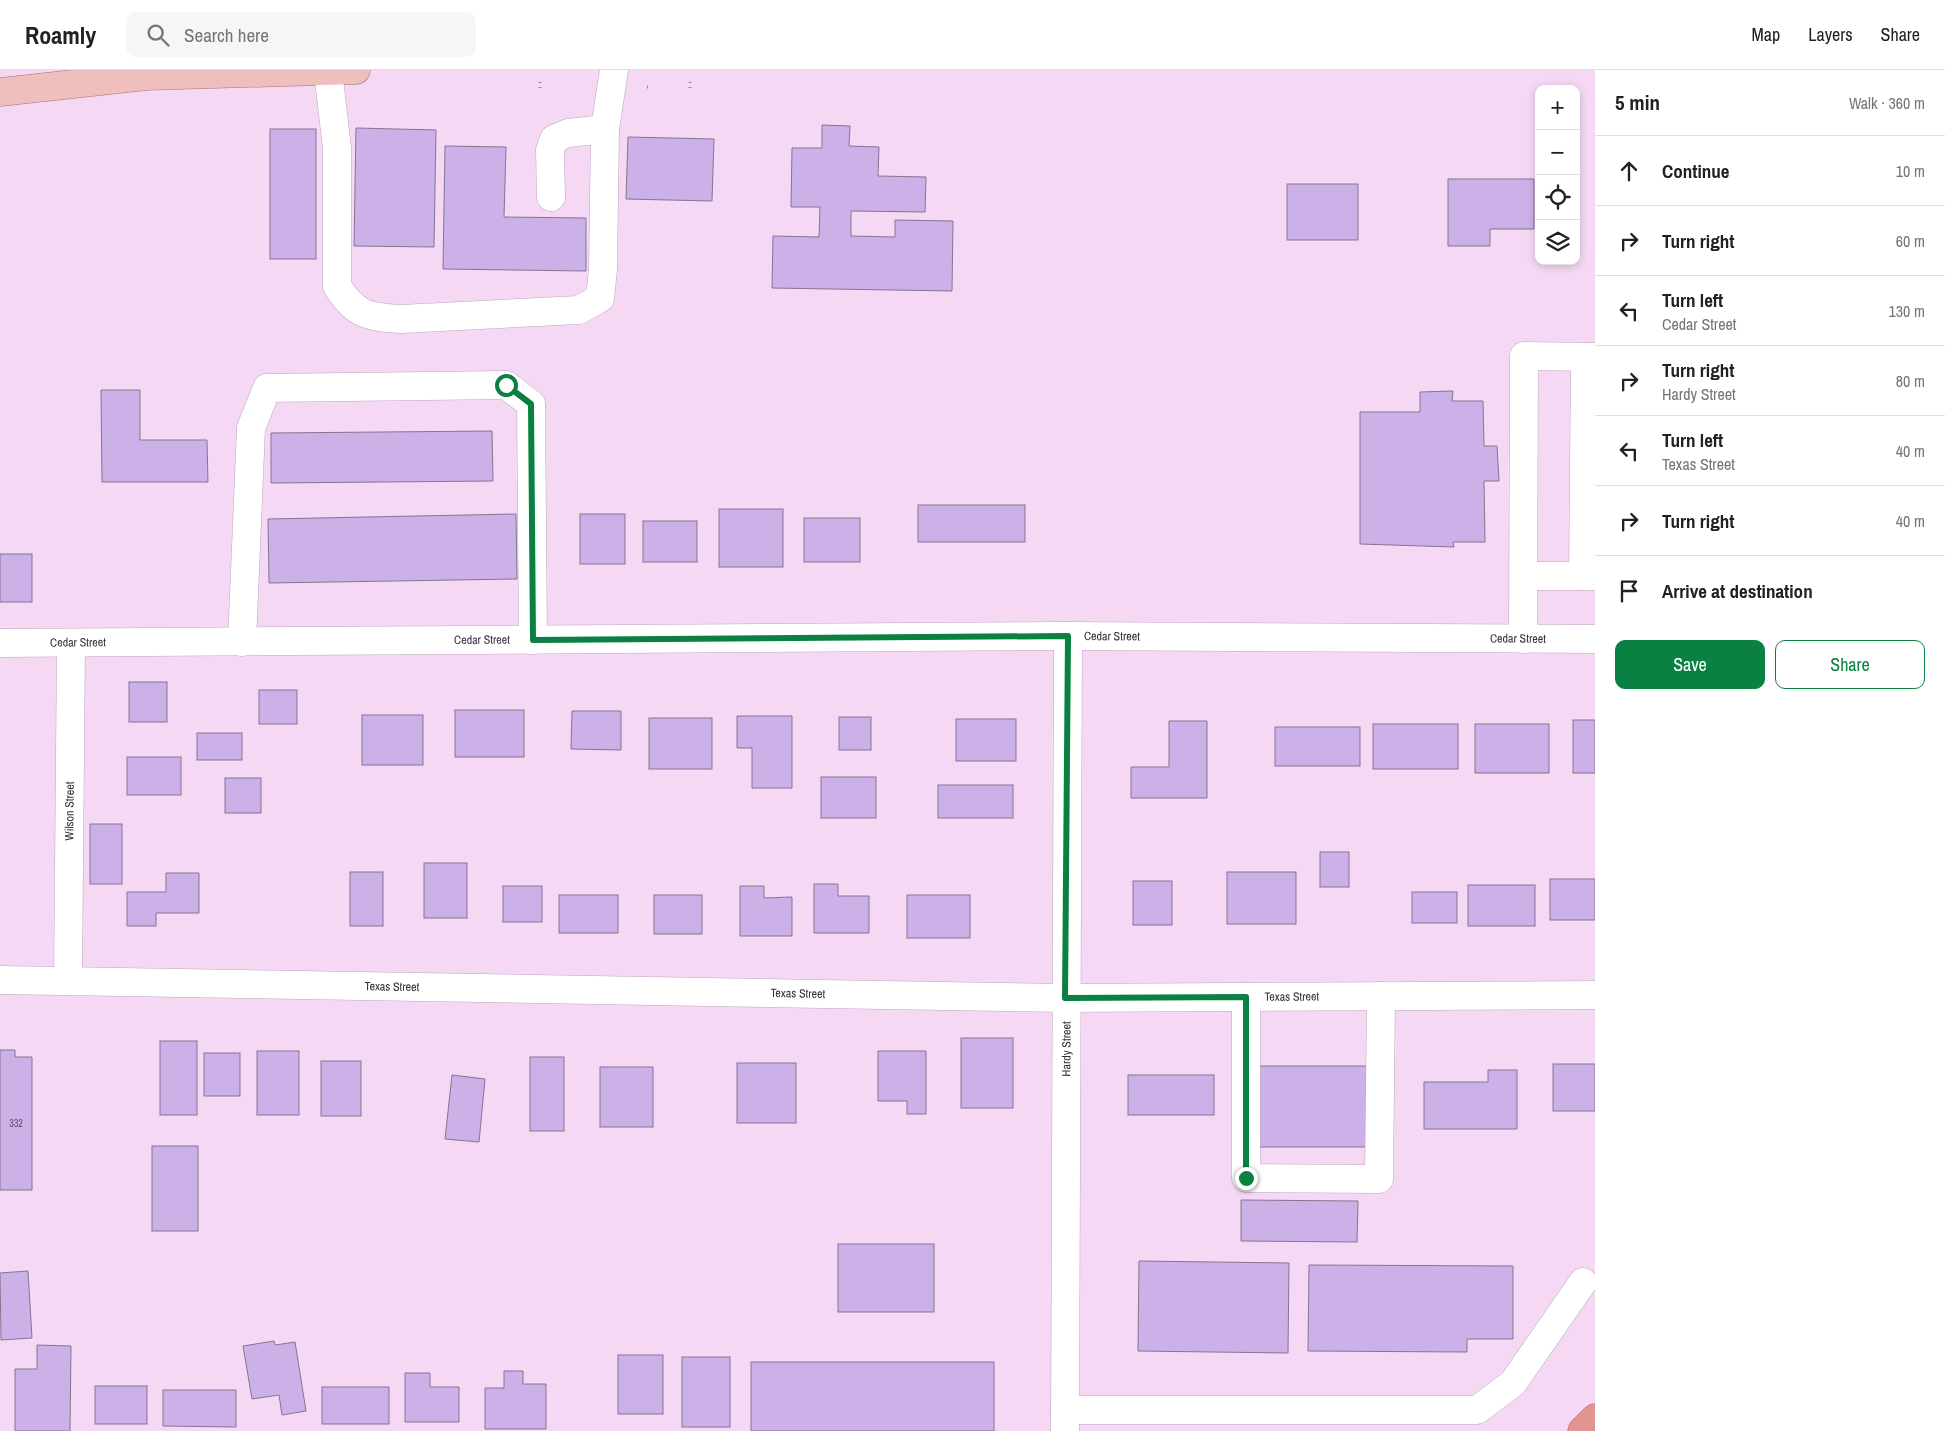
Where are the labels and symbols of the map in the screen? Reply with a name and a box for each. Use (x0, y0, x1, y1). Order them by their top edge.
route start (495, 374, 518, 397)
street label: Cedar Street (1084, 628, 1140, 644)
street label: Cedar Street (1490, 630, 1546, 647)
street label: Cedar Street (454, 632, 510, 648)
street label: Cedar Street (50, 634, 106, 651)
street label: Wilson Street (61, 781, 78, 841)
street label: Texas Street (364, 978, 420, 995)
street label: Texas Street (770, 985, 826, 1002)
street label: Texas Street (1264, 989, 1320, 1005)
street label: Hardy Street (1058, 1021, 1075, 1077)
house number: 332 (9, 1117, 23, 1130)
route end (1235, 1167, 1258, 1190)

